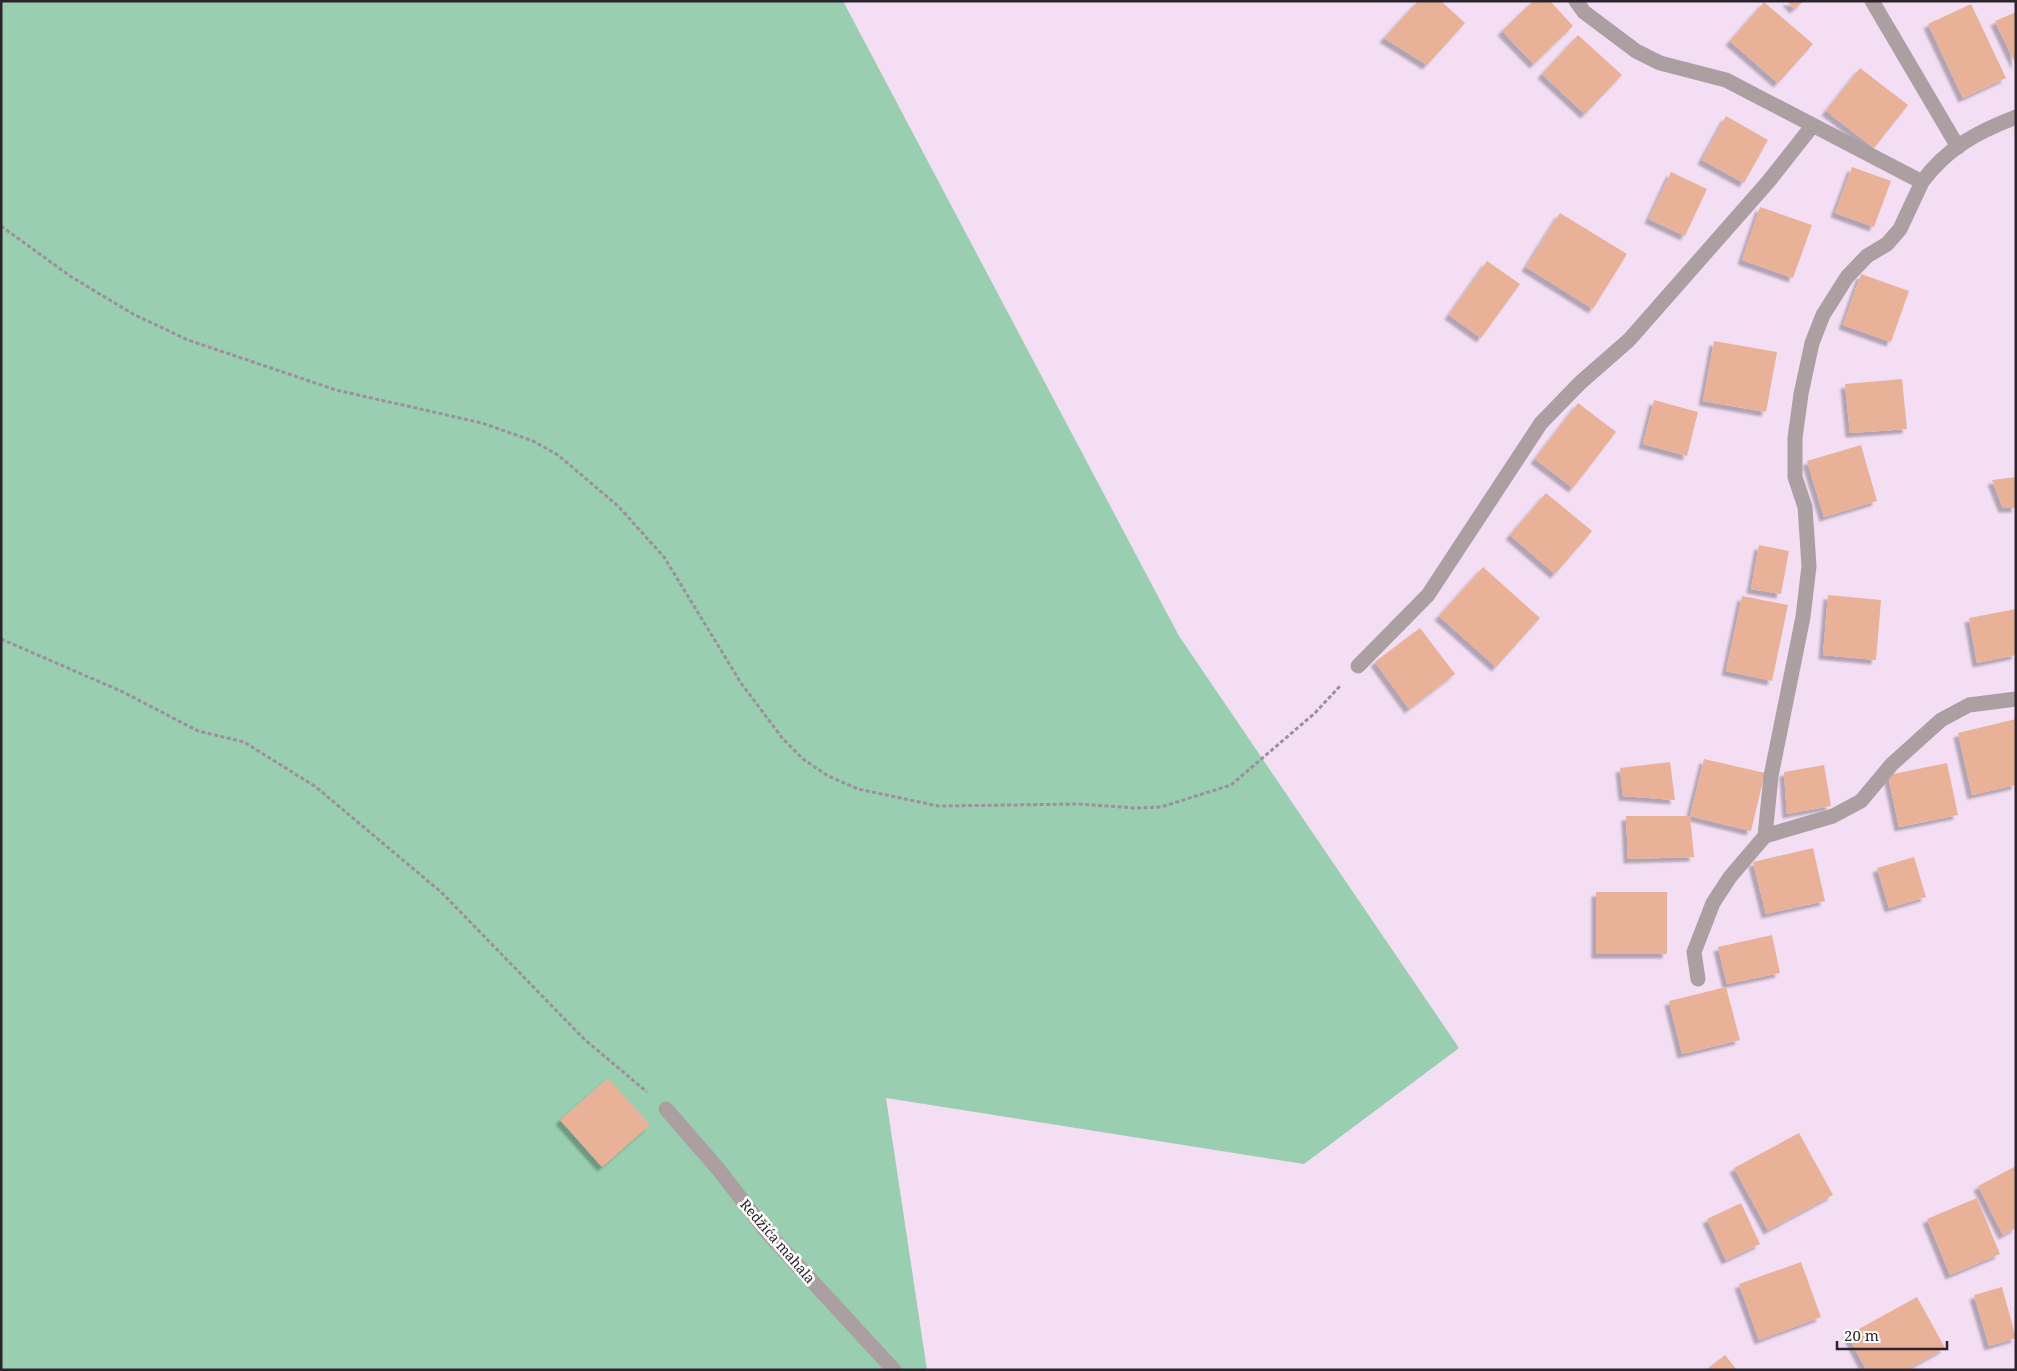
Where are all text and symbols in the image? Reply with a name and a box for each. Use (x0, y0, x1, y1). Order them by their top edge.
street label: Redžića mahala (736, 1195, 820, 1287)
scale bar (1837, 1318, 1947, 1350)
text: 20 m (1844, 1325, 1879, 1345)

